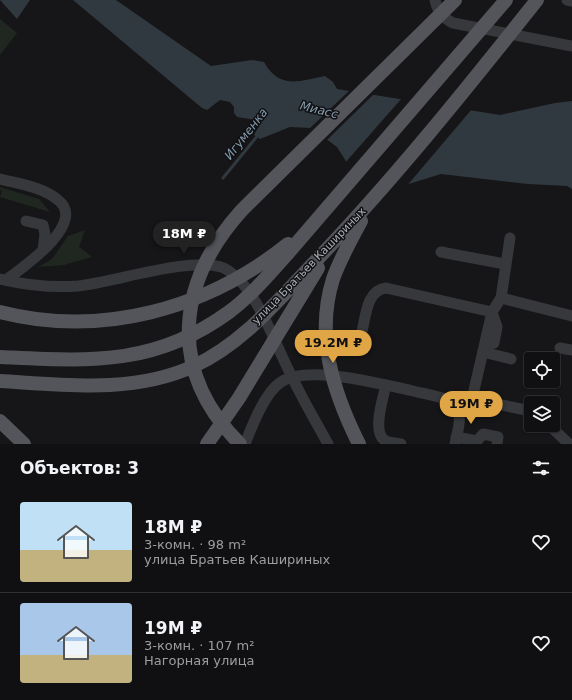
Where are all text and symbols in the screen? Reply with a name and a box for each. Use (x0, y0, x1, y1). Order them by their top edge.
water label: Миасс (299, 99, 340, 122)
water label: Игуменка (222, 106, 270, 162)
street label: улица Братьев Кашириных (250, 204, 369, 327)
pin: 18M ₽ (156, 221, 212, 255)
text: 18M ₽ (162, 226, 206, 241)
pin: 19.2M ₽ (296, 330, 370, 364)
text: 19.2M ₽ (304, 335, 362, 350)
map controls (524, 352, 560, 432)
button: locate (524, 352, 560, 388)
pin: 19M ₽ (443, 391, 499, 425)
text: 19M ₽ (449, 396, 493, 411)
button: layers (524, 396, 560, 432)
icon: filters (530, 457, 552, 479)
text: Объектов: 3 (20, 458, 139, 478)
text: 18M ₽ (144, 517, 202, 537)
icon: home (52, 518, 100, 566)
icon: heart (530, 531, 552, 553)
text: 3-комн. · 98 m² (144, 537, 246, 552)
text: улица Братьев Кашириных (144, 552, 330, 567)
text: 19M ₽ (144, 618, 202, 638)
icon: home (52, 619, 100, 667)
icon: heart (530, 632, 552, 654)
text: 3-комн. · 107 m² (144, 638, 254, 653)
text: Нагорная улица (144, 653, 254, 668)

